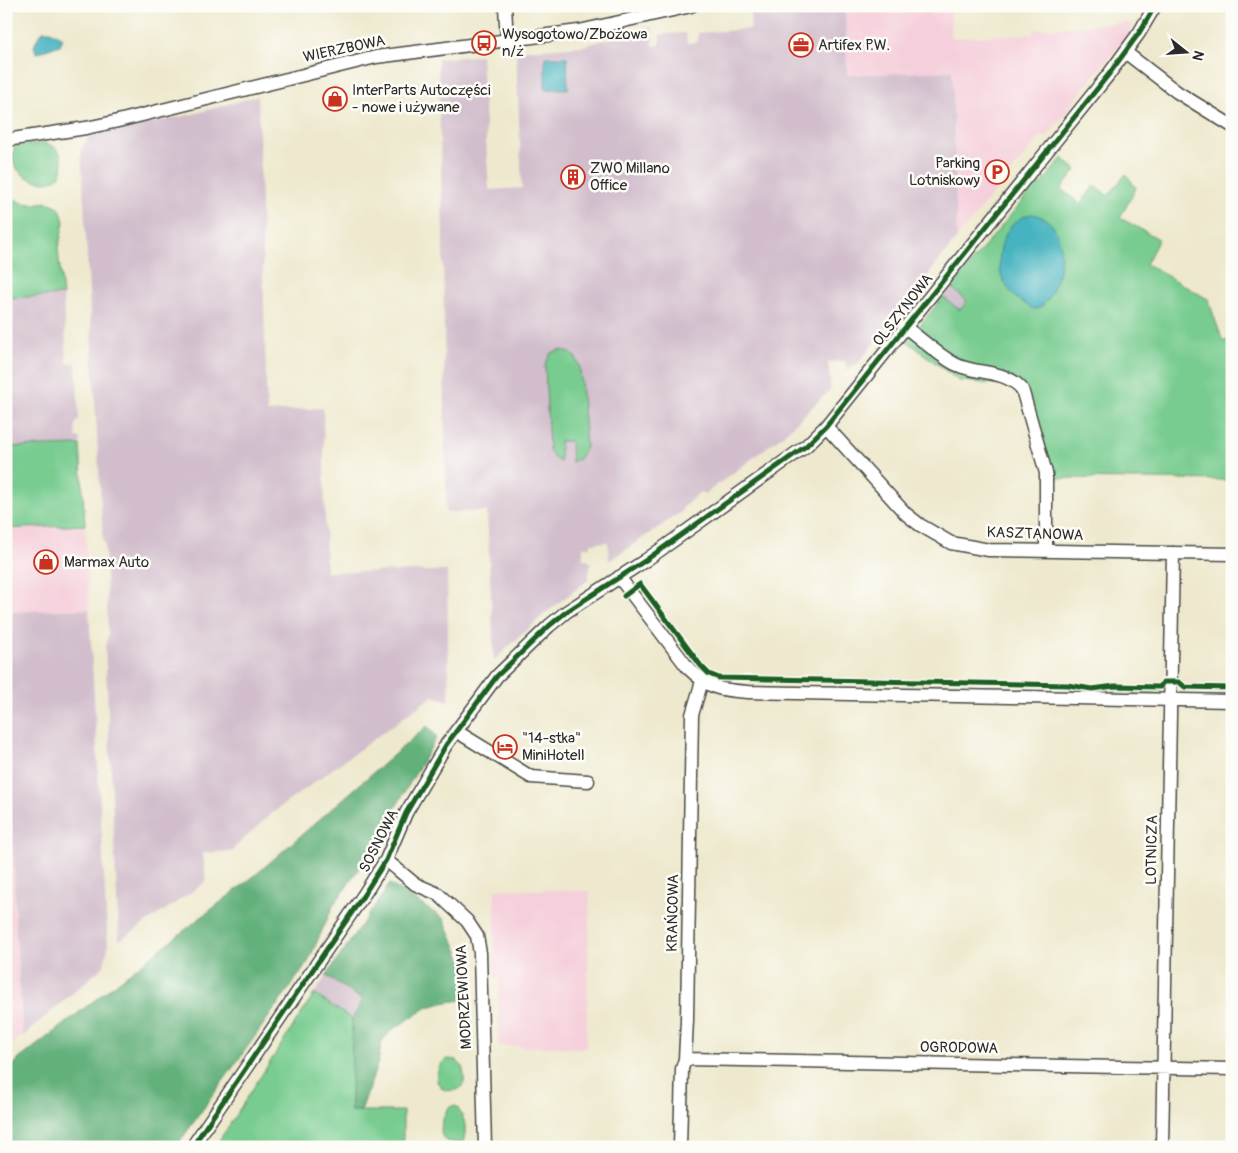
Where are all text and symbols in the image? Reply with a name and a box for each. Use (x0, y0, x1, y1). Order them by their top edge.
place label: Wysogotowo/Zbożowa n/ż (502, 25, 648, 61)
north arrow (1160, 28, 1210, 78)
bus stop icon: Wysogotowo/Zbożowa n/ż (471, 30, 497, 56)
street label: WIERZBOWA (301, 31, 387, 67)
office icon: Artifex P.W. (788, 32, 814, 58)
place label: Artifex P.W. (818, 36, 890, 55)
text: N (1188, 49, 1207, 63)
place label: InterParts Autoczęści - nowe i używane (352, 81, 491, 117)
shop icon: InterParts Autoczęści - nowe i używane (322, 86, 348, 112)
place label: Parking Lotniskowy (909, 154, 981, 190)
place label: ZWO Millano Office (590, 159, 670, 195)
parking icon: Parking Lotniskowy (984, 159, 1010, 185)
building icon: ZWO Millano Office (560, 164, 586, 190)
street label: OLSZYNOWA (869, 270, 937, 350)
street label: KASZTANOWA (986, 523, 1084, 545)
shop icon: Marmax Auto (33, 549, 59, 575)
place label: Marmax Auto (64, 553, 149, 572)
place label: "14-stka" MiniHotell (522, 729, 585, 765)
hotel icon: "14-stka" MiniHotell (492, 734, 518, 760)
street label: SOSNOWA (355, 806, 403, 876)
street label: LOTNICZA (1142, 815, 1162, 885)
street label: KRAŃCOWA (663, 874, 683, 952)
street label: MODRZEWIOWA (452, 944, 476, 1050)
street label: OGRODOWA (920, 1038, 999, 1058)

